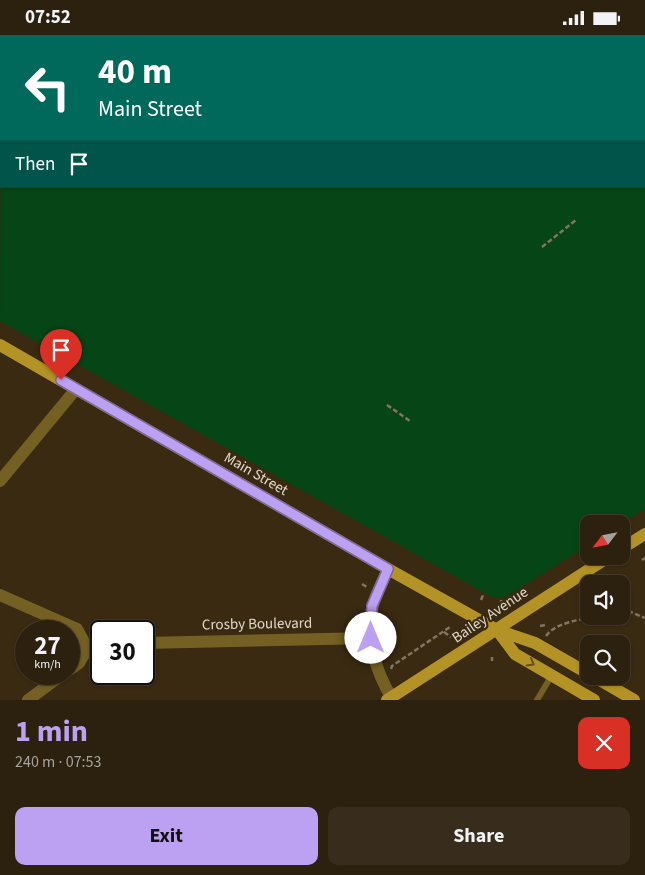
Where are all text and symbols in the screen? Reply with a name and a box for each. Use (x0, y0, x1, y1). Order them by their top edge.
text: 07:52 (25, 4, 71, 31)
text: 40 m (98, 47, 172, 97)
icon: left (15, 55, 80, 120)
text: Main Street (98, 93, 202, 125)
icon: arrive (65, 150, 93, 178)
text: Then (15, 151, 55, 178)
pin (40, 329, 82, 380)
icon: arrive (47, 336, 75, 364)
street label: Main Street (220, 447, 292, 501)
north arrow (580, 515, 630, 565)
map controls (580, 515, 630, 685)
button: sound (580, 575, 630, 625)
street label: Bailey Avenue (448, 582, 532, 648)
position arrow (344, 611, 396, 663)
street label: Crosby Boulevard (202, 613, 312, 635)
speed limit sign: 30 (90, 620, 155, 685)
text: 27 (34, 628, 61, 664)
button: search (580, 635, 630, 685)
text: km/h (34, 656, 61, 673)
one-way arrow (526, 657, 535, 667)
text: 1 min (15, 710, 88, 753)
button: close (578, 717, 630, 769)
text: 240 m · 07:53 (15, 751, 102, 773)
button: Exit (15, 807, 318, 865)
button: Share (328, 807, 630, 865)

